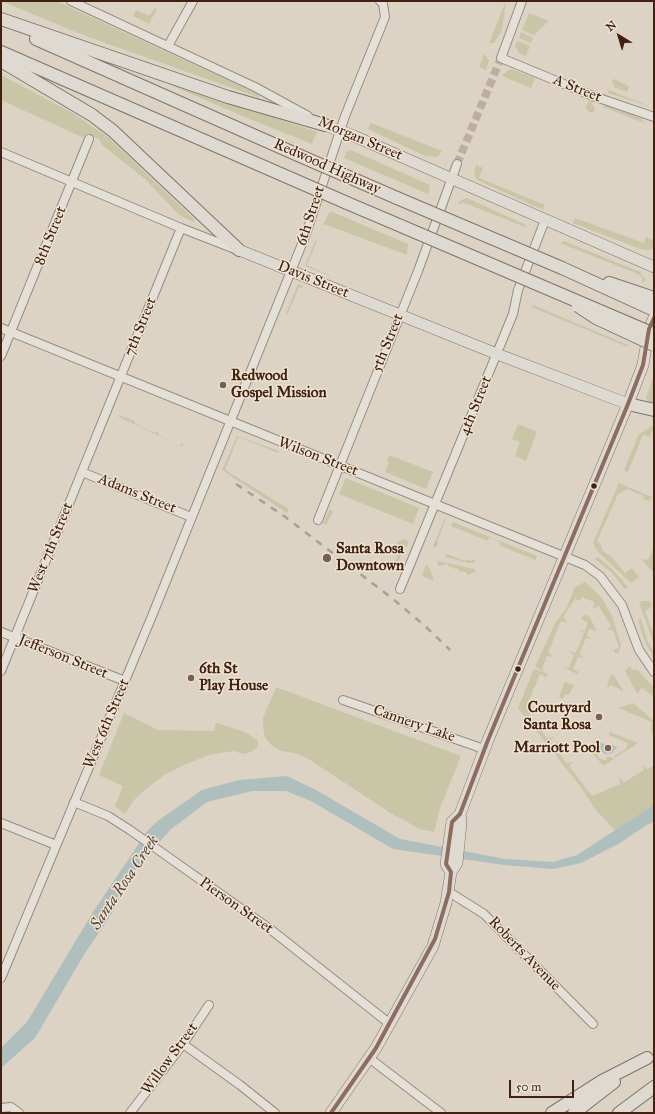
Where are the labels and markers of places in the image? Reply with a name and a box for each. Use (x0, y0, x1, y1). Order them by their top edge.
place label: Redwood Gospel Mission (231, 367, 327, 402)
marker: Redwood Gospel Mission (218, 380, 228, 390)
unlabelled marker (589, 481, 599, 491)
place label: Santa Rosa Downtown (336, 540, 404, 575)
marker: Santa Rosa Downtown (321, 552, 333, 564)
place label: 6th St Play House (199, 660, 268, 695)
unlabelled marker (513, 664, 523, 674)
marker: 6th St Play House (186, 673, 196, 683)
place label: Courtyard Santa Rosa (523, 699, 591, 734)
marker: Courtyard Santa Rosa (594, 712, 604, 722)
place label: Marriott Pool (514, 739, 600, 757)
marker: Marriott Pool (603, 743, 613, 753)

